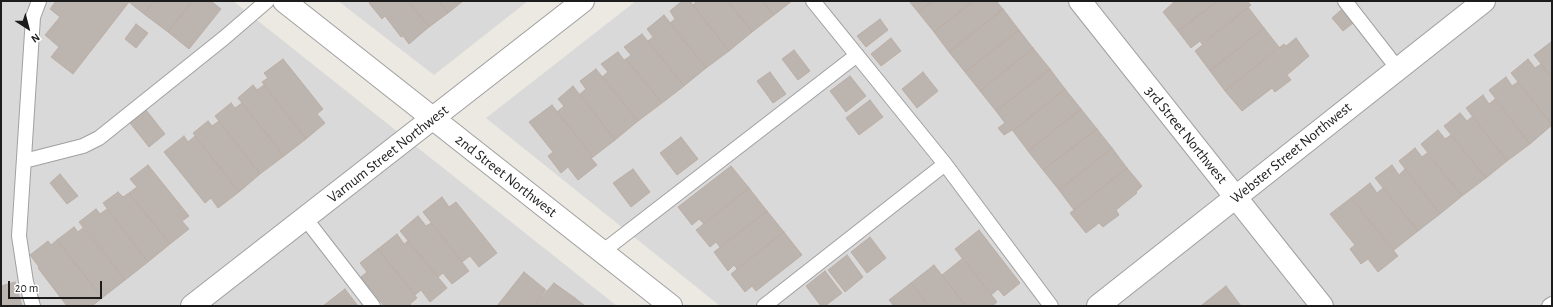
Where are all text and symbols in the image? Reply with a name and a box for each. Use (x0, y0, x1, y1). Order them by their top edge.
north arrow (8, 8, 48, 48)
text: N (29, 31, 42, 45)
street label: 3rd Street Northwest (1141, 83, 1231, 187)
street label: Webster Street Northwest (1227, 99, 1355, 207)
street label: Varnum Street Northwest (324, 101, 452, 207)
street label: 2nd Street Northwest (452, 131, 560, 221)
scale bar (10, 273, 104, 299)
text: 20 m (15, 282, 38, 294)

